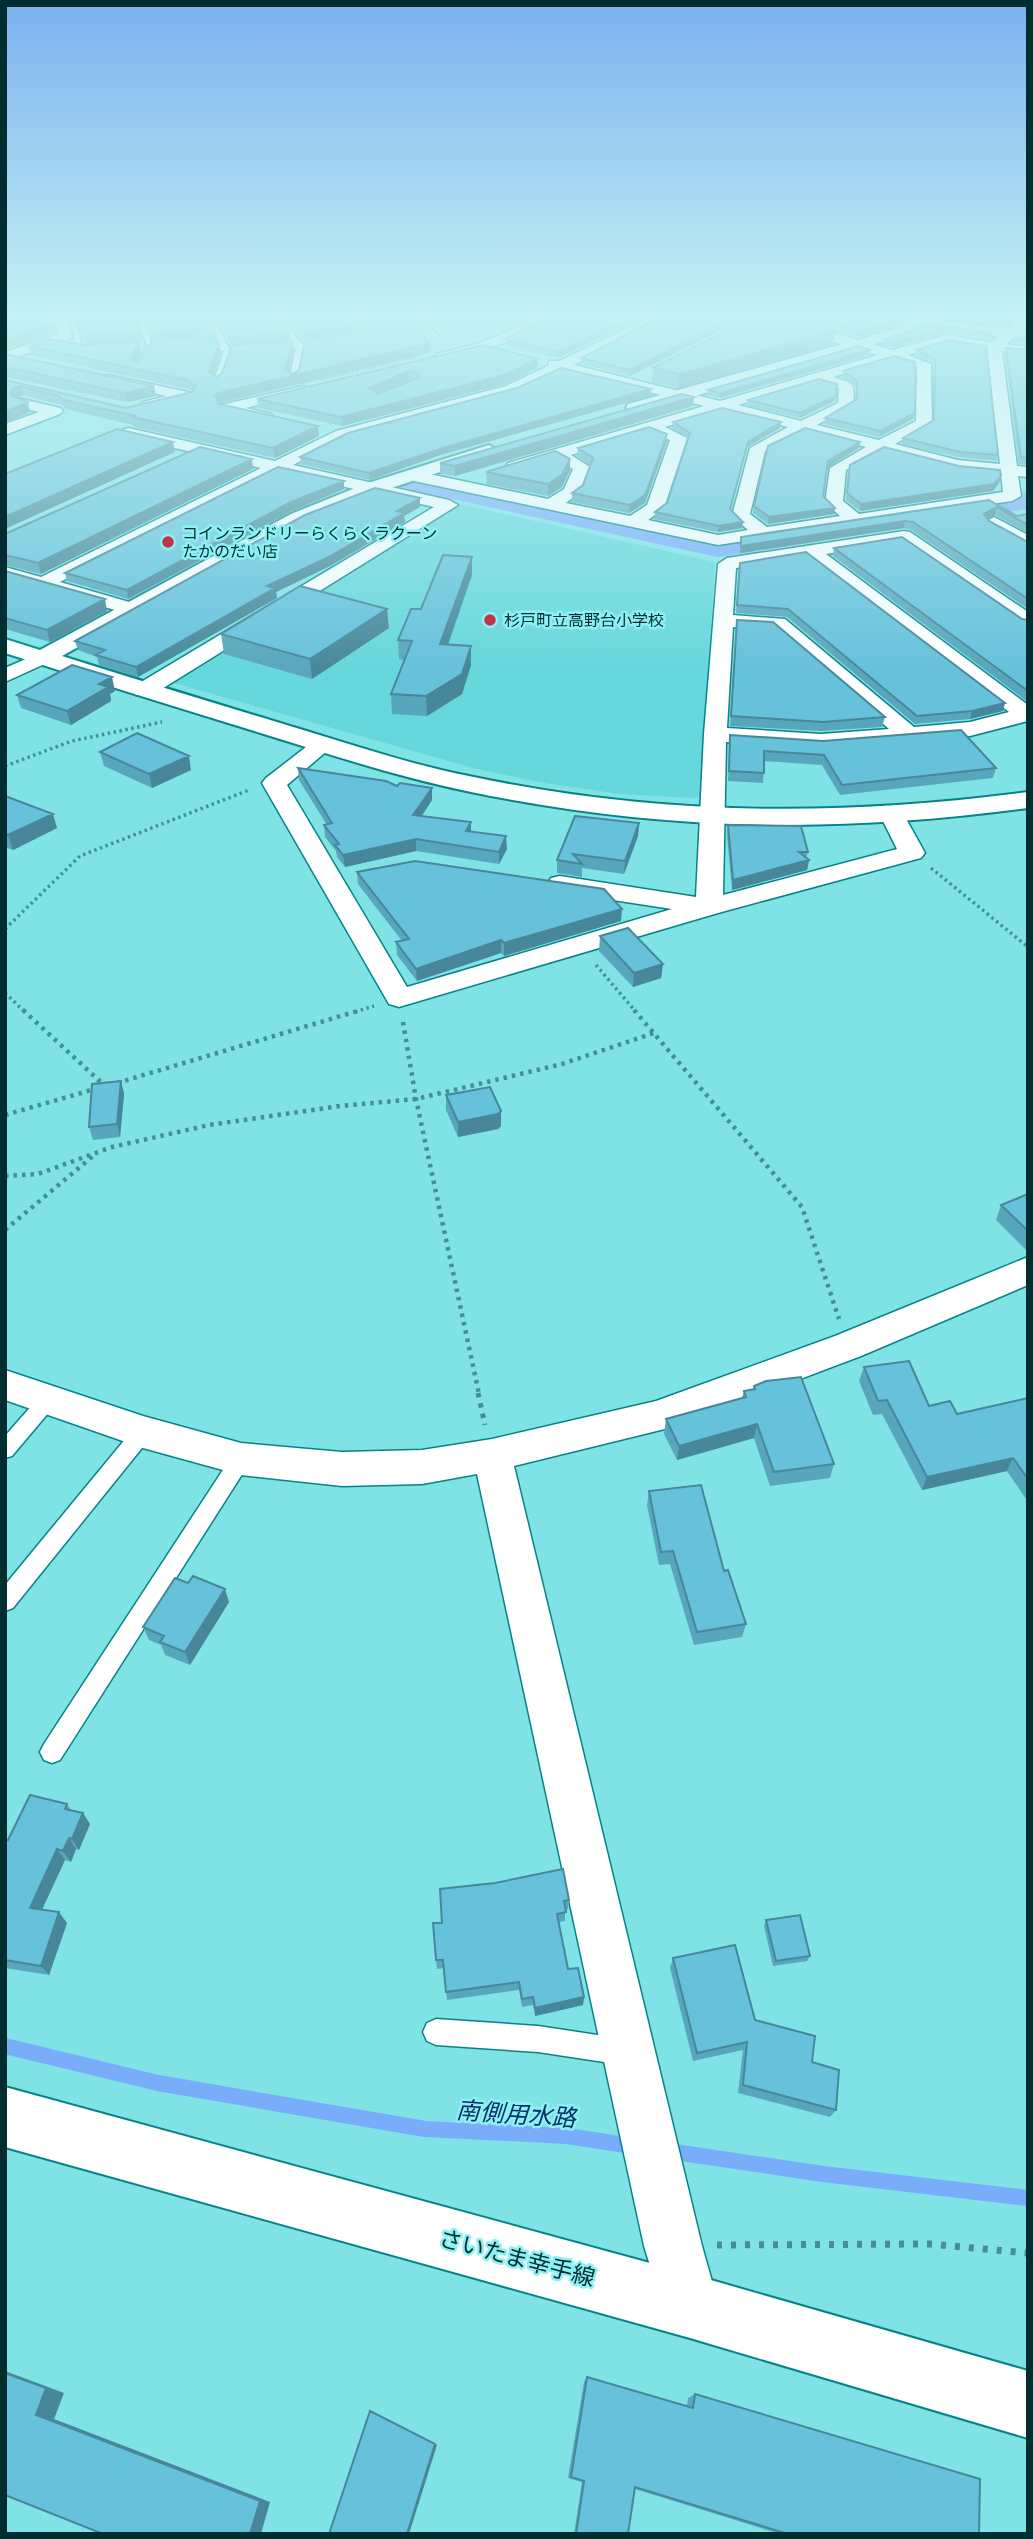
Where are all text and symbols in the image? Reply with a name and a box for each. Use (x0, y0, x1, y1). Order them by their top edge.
place label: コインランドリーらくらくラクーン たかのだい店 (182, 523, 437, 561)
marker: コインランドリーらくらくラクーン たかのだい店 (160, 534, 176, 550)
place label: 杉戸町立高野台小学校 (504, 610, 664, 630)
marker: 杉戸町立高野台小学校 (482, 612, 498, 628)
water label: 南側用水路 (455, 2095, 579, 2133)
street label: さいたま幸手線 (436, 2224, 598, 2292)

